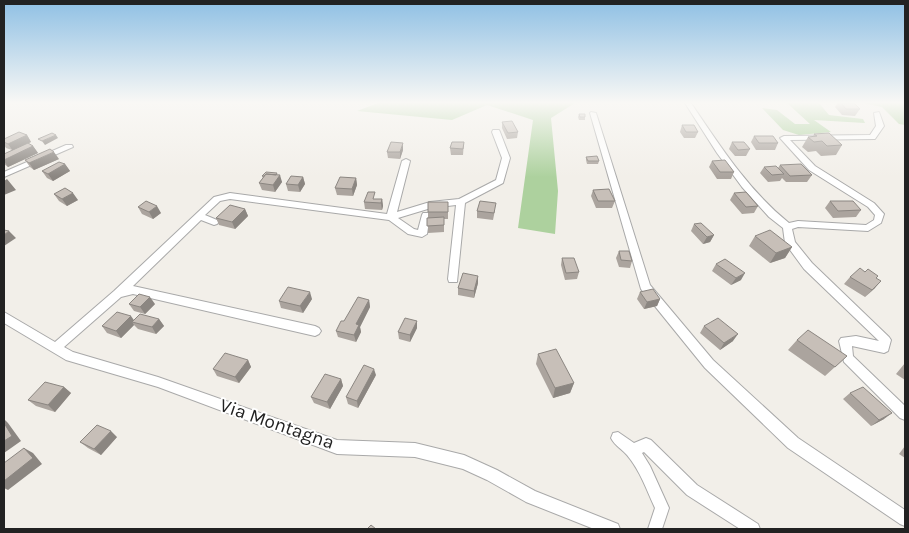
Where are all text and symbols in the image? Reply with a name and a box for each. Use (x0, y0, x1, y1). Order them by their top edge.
street label: Via Montagna (217, 394, 337, 454)

